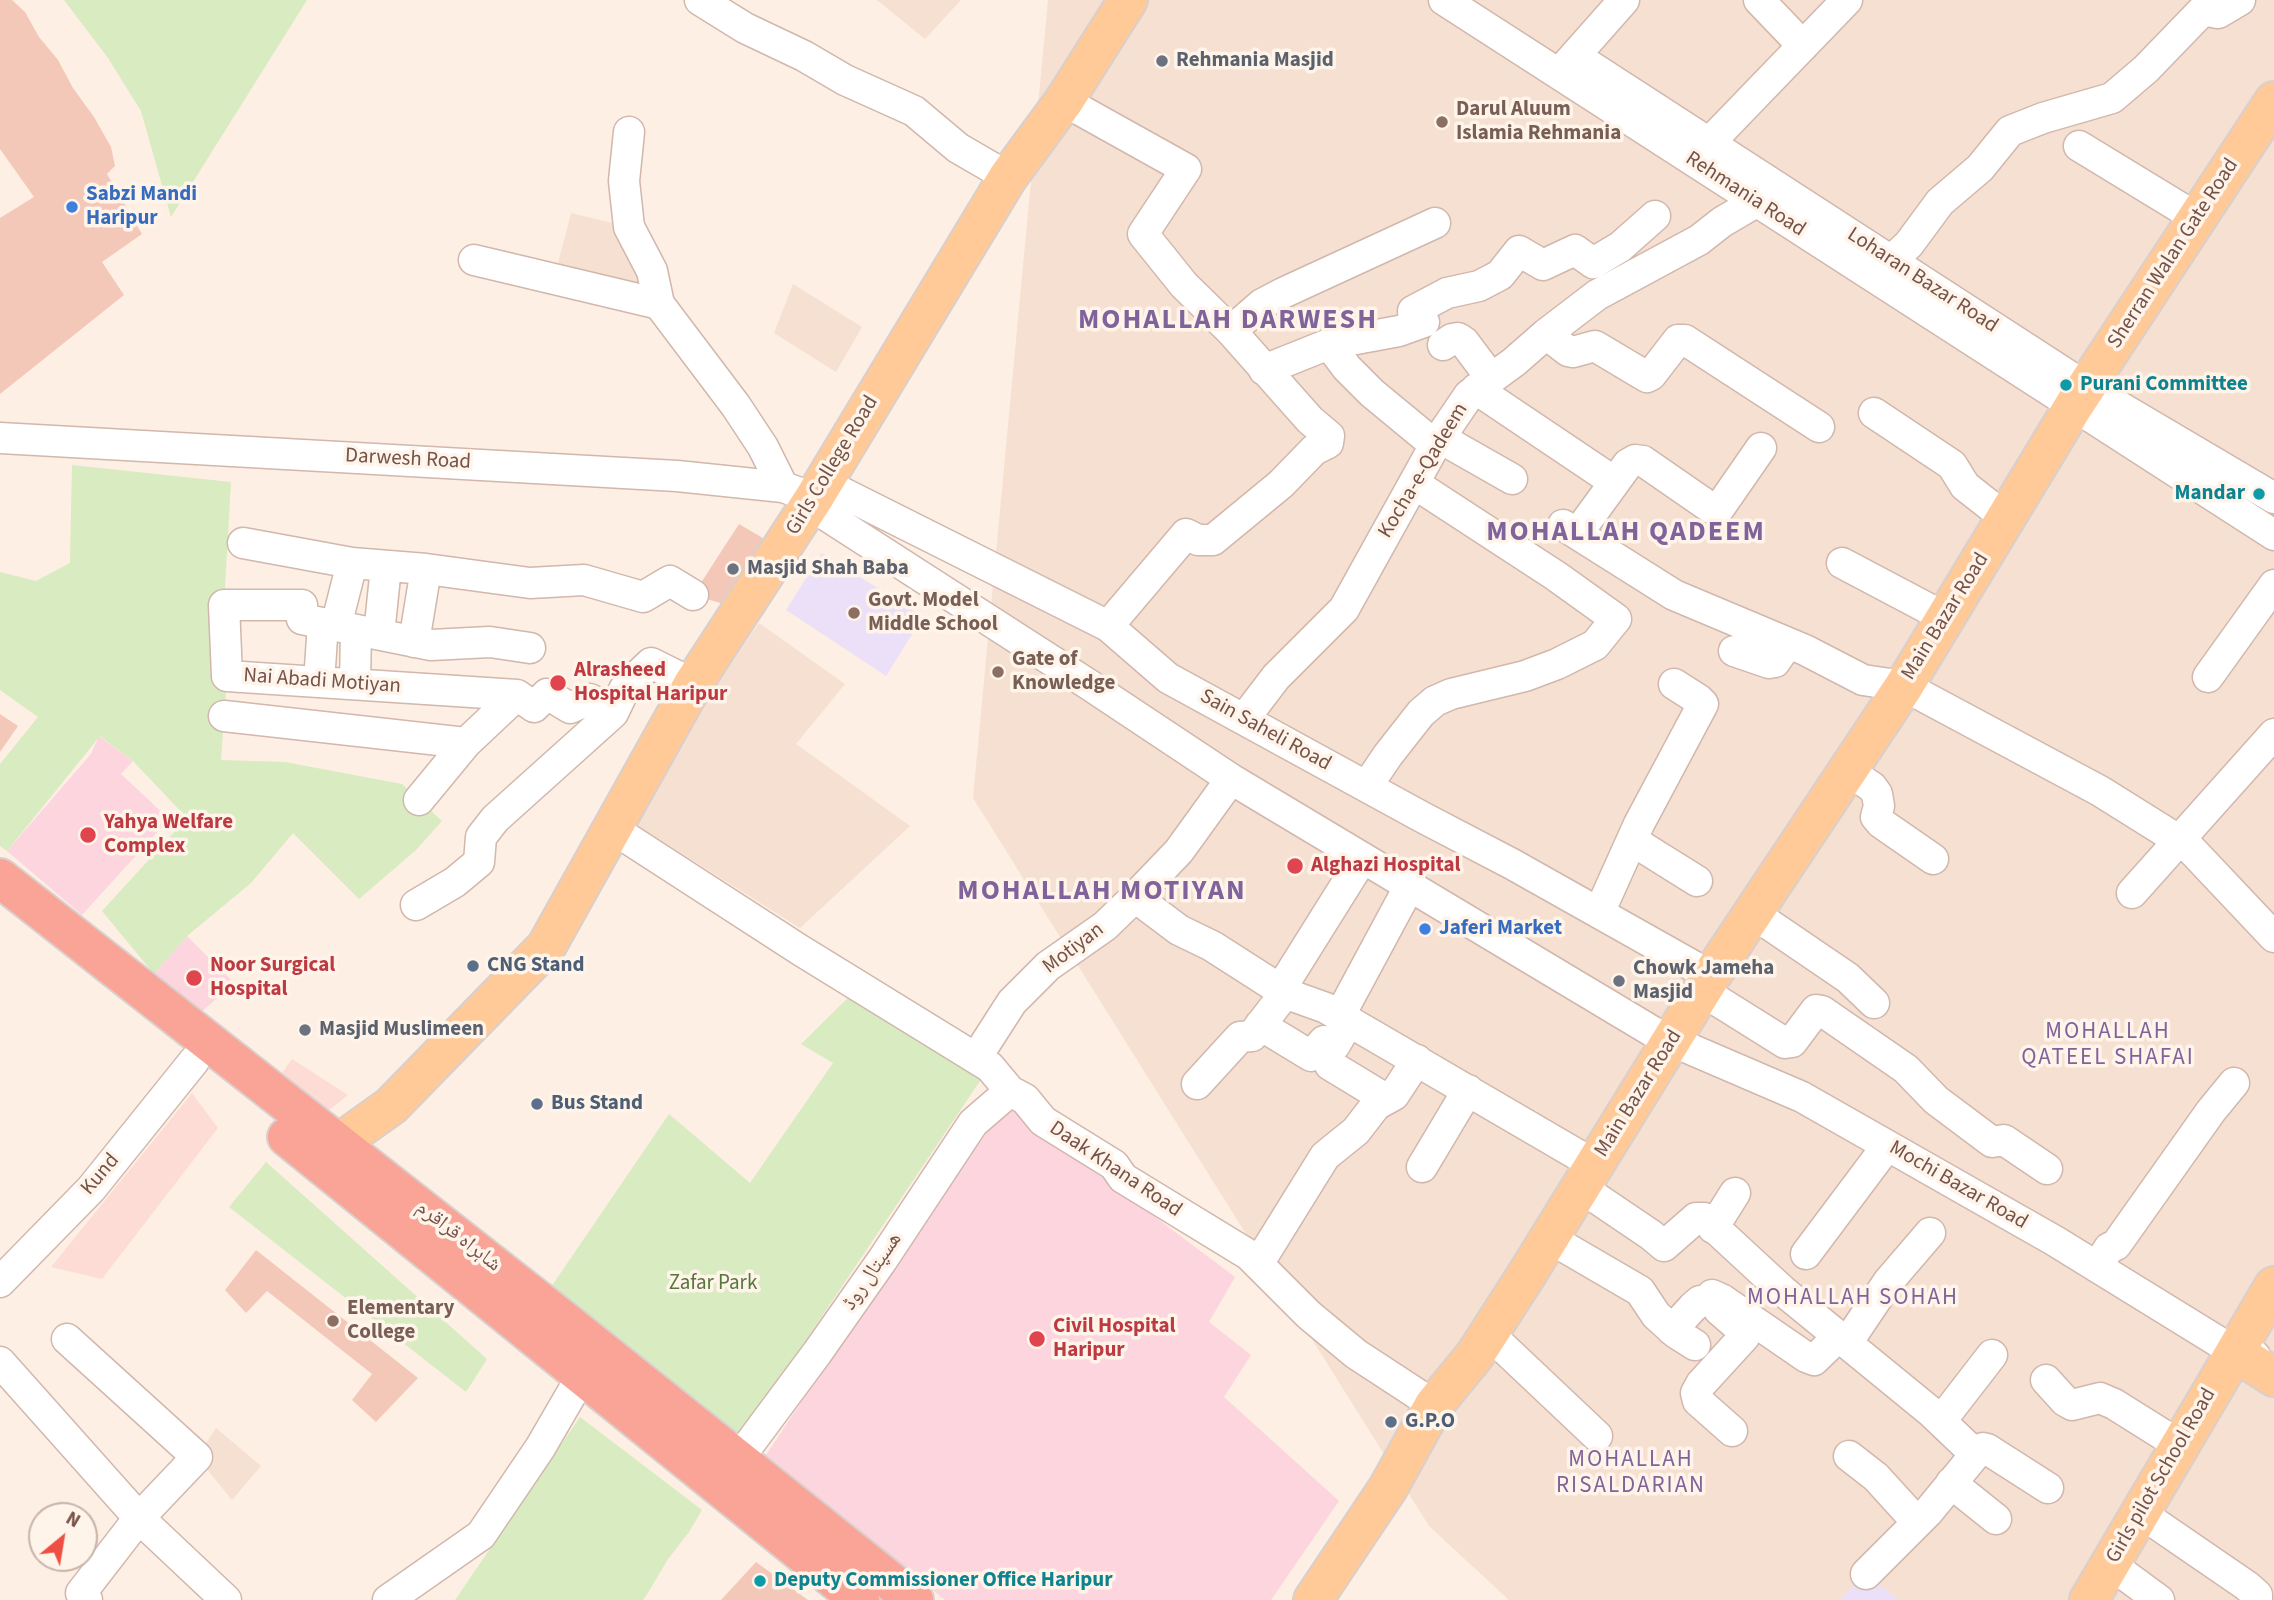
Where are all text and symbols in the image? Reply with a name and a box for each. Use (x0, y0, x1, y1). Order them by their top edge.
place label: Rehmania Masjid (1176, 48, 1334, 74)
marker: Rehmania Masjid (1154, 53, 1170, 69)
place label: Darul Aluum Islamia Rehmania (1456, 97, 1621, 147)
marker: Darul Aluum Islamia Rehmania (1434, 114, 1450, 130)
street label: Rehmania Road (1680, 147, 1810, 243)
street label: Sherran Walan Gate Road (2103, 154, 2245, 354)
place label: Sabzi Mandi Haripur (86, 182, 197, 232)
marker: Sabzi Mandi Haripur (64, 199, 80, 215)
street label: Loharan Bazar Road (1842, 223, 2002, 339)
district label: MOHALLAH DARWESH (1080, 305, 1376, 339)
place label: Purani Committee (2080, 372, 2248, 398)
marker: Purani Committee (2058, 377, 2074, 393)
street label: Girls College Road (782, 392, 884, 540)
street label: Kocha-e-Qadeem (1374, 399, 1474, 543)
street label: Darwesh Road (344, 444, 472, 476)
place label: Mandar (2174, 481, 2245, 507)
marker: Mandar (2251, 486, 2267, 502)
district label: MOHALLAH QADEEM (1488, 517, 1764, 551)
street label: Main Bazar Road (1897, 549, 1995, 685)
place label: Masjid Shah Baba (747, 556, 909, 582)
marker: Masjid Shah Baba (725, 561, 741, 577)
place label: Govt. Model Middle School (868, 588, 998, 638)
marker: Govt. Model Middle School (846, 605, 862, 621)
place label: Gate of Knowledge (1012, 647, 1115, 697)
place label: Alrasheed Hospital Haripur (574, 658, 727, 708)
street label: Nai Abadi Motiyan (242, 664, 402, 700)
marker: Gate of Knowledge (990, 664, 1006, 680)
marker: Alrasheed Hospital Haripur (548, 673, 568, 693)
street label: Sain Saheli Road (1195, 685, 1335, 777)
place label: Yahya Welfare Complex (104, 810, 233, 860)
marker: Yahya Welfare Complex (78, 825, 98, 845)
place label: Alghazi Hospital (1311, 853, 1460, 879)
marker: Alghazi Hospital (1285, 856, 1305, 876)
district label: MOHALLAH MOTIYAN (959, 876, 1245, 910)
place label: Jaferi Market (1439, 916, 1562, 942)
street label: Motiyan (1038, 918, 1110, 980)
marker: Jaferi Market (1417, 921, 1433, 937)
place label: Noor Surgical Hospital (210, 953, 335, 1003)
place label: CNG Stand (487, 953, 585, 979)
place label: Chowk Jameha Masjid (1633, 956, 1774, 1006)
marker: CNG Stand (465, 958, 481, 974)
marker: Noor Surgical Hospital (184, 968, 204, 988)
marker: Chowk Jameha Masjid (1611, 973, 1627, 989)
place label: Masjid Muslimeen (319, 1017, 484, 1043)
district label: MOHALLAH QATEEL SHAFAI (2023, 1019, 2193, 1073)
marker: Masjid Muslimeen (297, 1022, 313, 1038)
street label: Main Bazar Road (1590, 1026, 1688, 1162)
place label: Bus Stand (551, 1091, 643, 1117)
marker: Bus Stand (529, 1096, 545, 1112)
street label: Daak Khana Road (1044, 1116, 1186, 1224)
street label: Mochi Bazar Road (1884, 1136, 2032, 1236)
street label: Kund (76, 1149, 126, 1201)
street label: شاہراہ قراقرم (410, 1196, 506, 1278)
street label: ھسپتال روڈ (838, 1228, 908, 1316)
park label: Zafar Park (669, 1271, 757, 1297)
district label: MOHALLAH SOHAH (1749, 1285, 1957, 1313)
place label: Elementary College (347, 1296, 454, 1346)
marker: Elementary College (325, 1313, 341, 1329)
place label: Civil Hospital Haripur (1053, 1314, 1176, 1364)
marker: Civil Hospital Haripur (1027, 1329, 1047, 1349)
street label: Girls pilot School Road (2102, 1384, 2222, 1568)
place label: G.P.O (1405, 1409, 1455, 1435)
marker: G.P.O (1383, 1414, 1399, 1430)
district label: MOHALLAH RISALDARIAN (1557, 1447, 1705, 1501)
north arrow (28, 1502, 98, 1572)
text: N (61, 1505, 85, 1535)
place label: Deputy Commissioner Office Haripur (774, 1568, 1113, 1594)
marker: Deputy Commissioner Office Haripur (752, 1573, 768, 1589)

